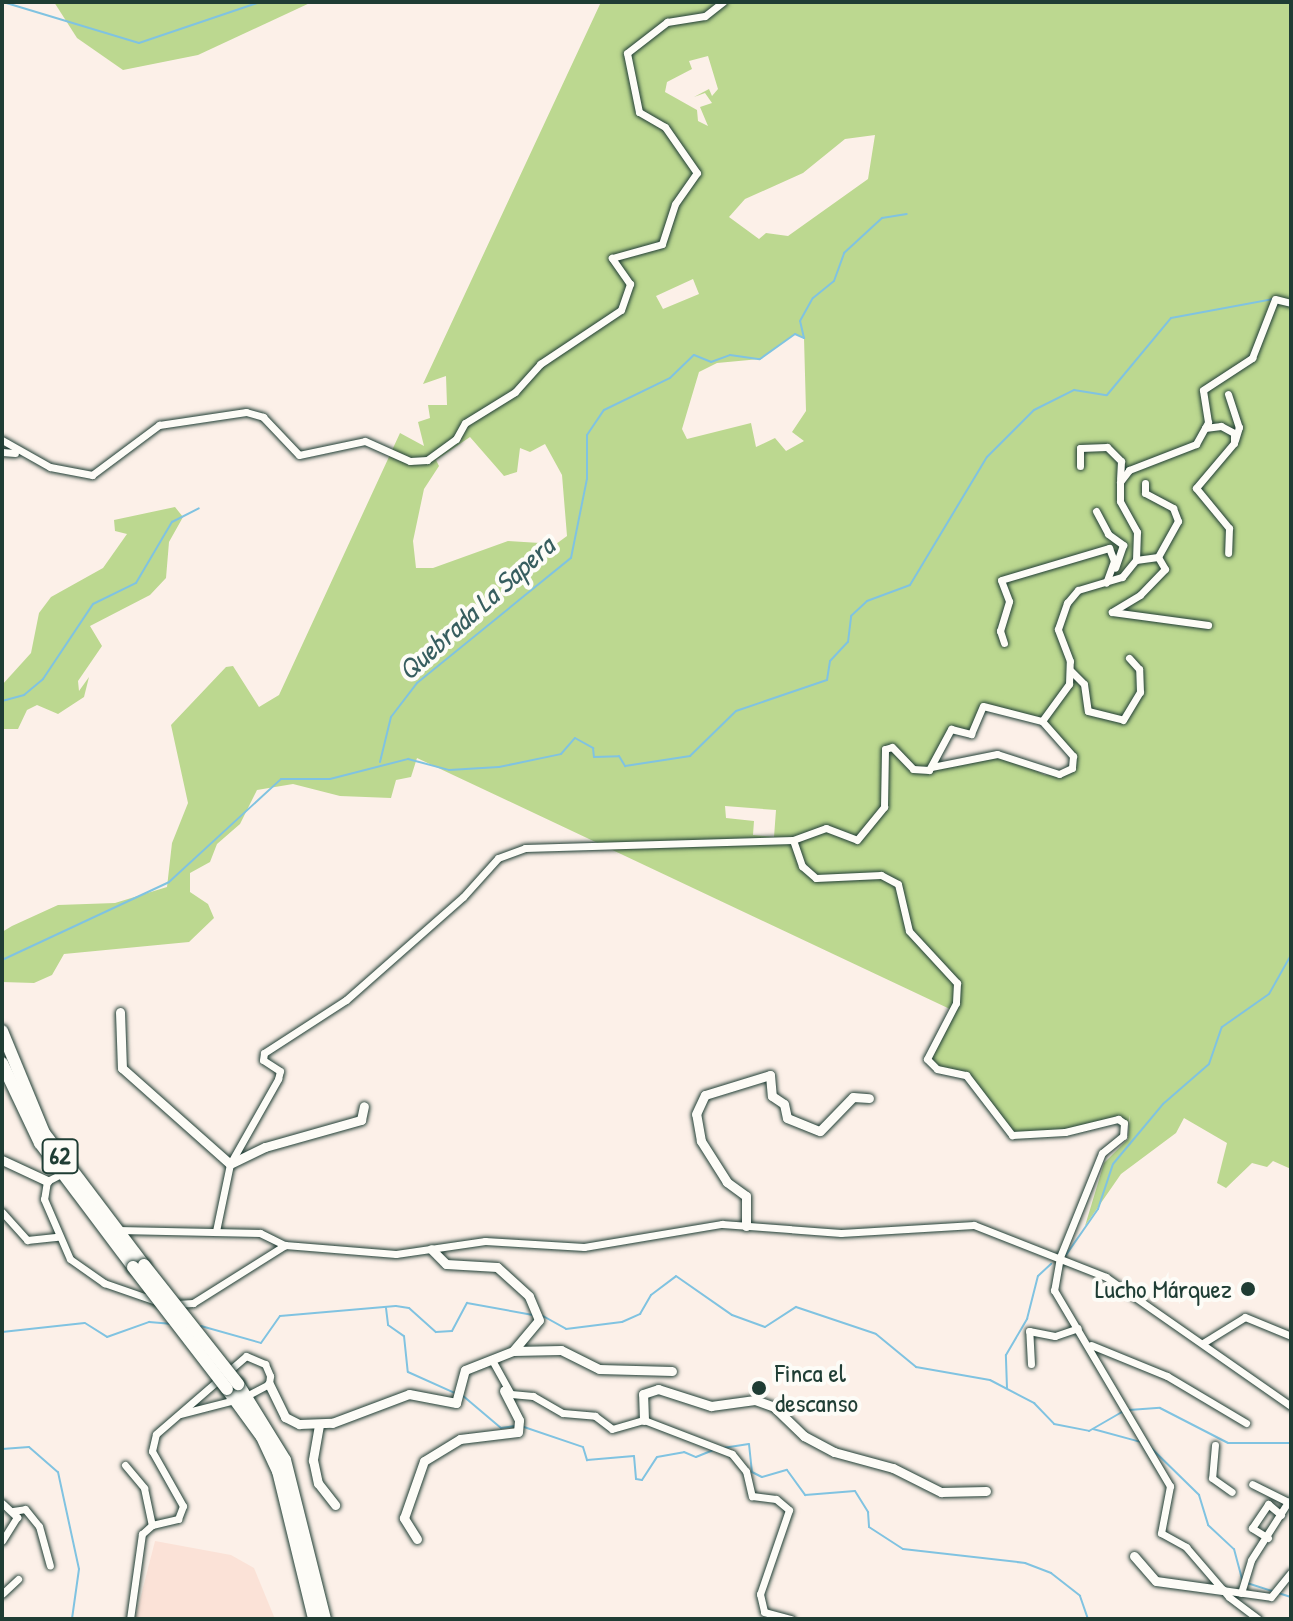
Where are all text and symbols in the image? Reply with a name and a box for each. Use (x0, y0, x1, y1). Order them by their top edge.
water label: Quebrada La Sapera (391, 529, 561, 687)
road number: 62 (40, 1136, 80, 1176)
place label: Lucho Márquez (1095, 1273, 1232, 1305)
marker: Lucho Márquez (1239, 1280, 1257, 1298)
place label: Finca el descanso (775, 1357, 858, 1418)
marker: Finca el descanso (750, 1379, 768, 1397)

